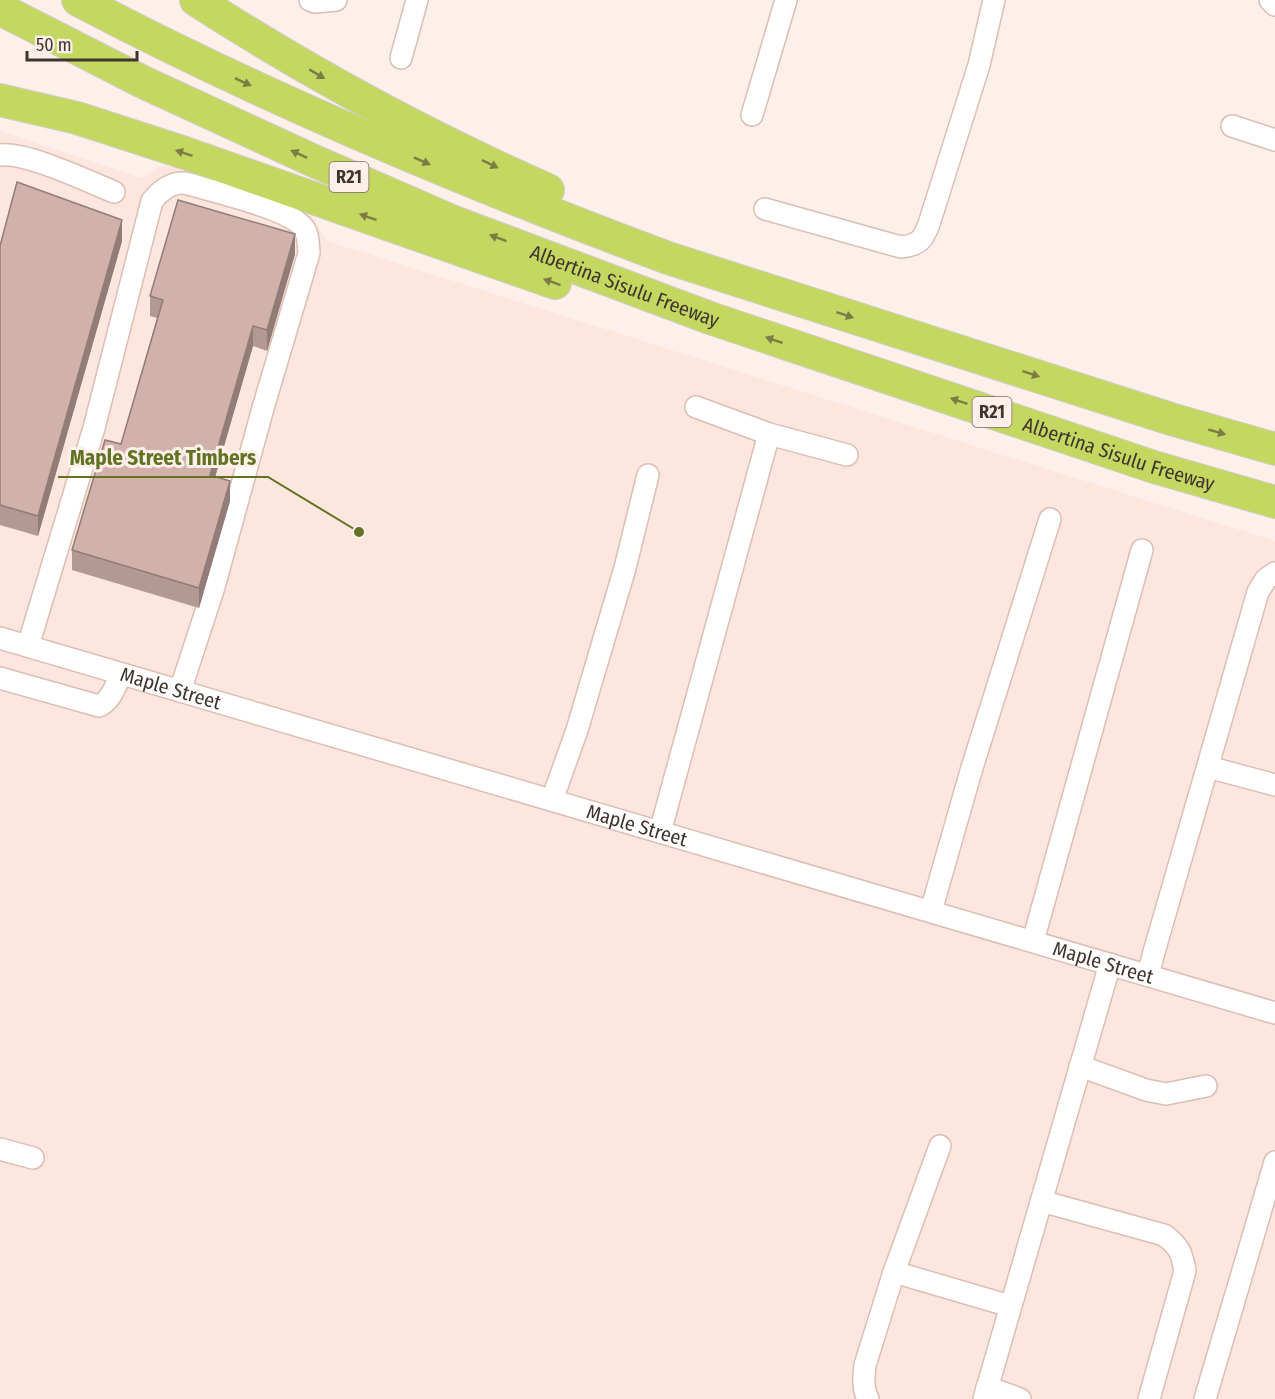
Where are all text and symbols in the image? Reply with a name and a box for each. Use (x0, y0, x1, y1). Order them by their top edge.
scale bar (27, 24, 136, 62)
text: 50 m (36, 34, 72, 56)
one-way arrow (309, 69, 325, 80)
one-way arrow (235, 77, 252, 86)
one-way arrow (175, 148, 193, 157)
one-way arrow (290, 150, 307, 159)
one-way arrow (413, 156, 431, 166)
one-way arrow (482, 160, 499, 169)
road number: R21 (330, 162, 368, 192)
one-way arrow (359, 212, 377, 221)
one-way arrow (489, 233, 507, 243)
street label: Albertina Sisulu Freeway (527, 240, 722, 332)
one-way arrow (543, 276, 561, 286)
one-way arrow (836, 310, 854, 320)
one-way arrow (765, 334, 783, 344)
one-way arrow (1022, 370, 1040, 379)
one-way arrow (950, 396, 968, 406)
road number: R21 (972, 397, 1012, 427)
street label: Albertina Sisulu Freeway (1020, 412, 1218, 496)
one-way arrow (1208, 428, 1226, 437)
callout: Maple Street Timbers (58, 438, 268, 477)
text: Maple Street Timbers (70, 445, 256, 471)
street label: Maple Street (118, 662, 224, 714)
street label: Maple Street (584, 799, 691, 852)
street label: Maple Street (1050, 936, 1157, 989)

